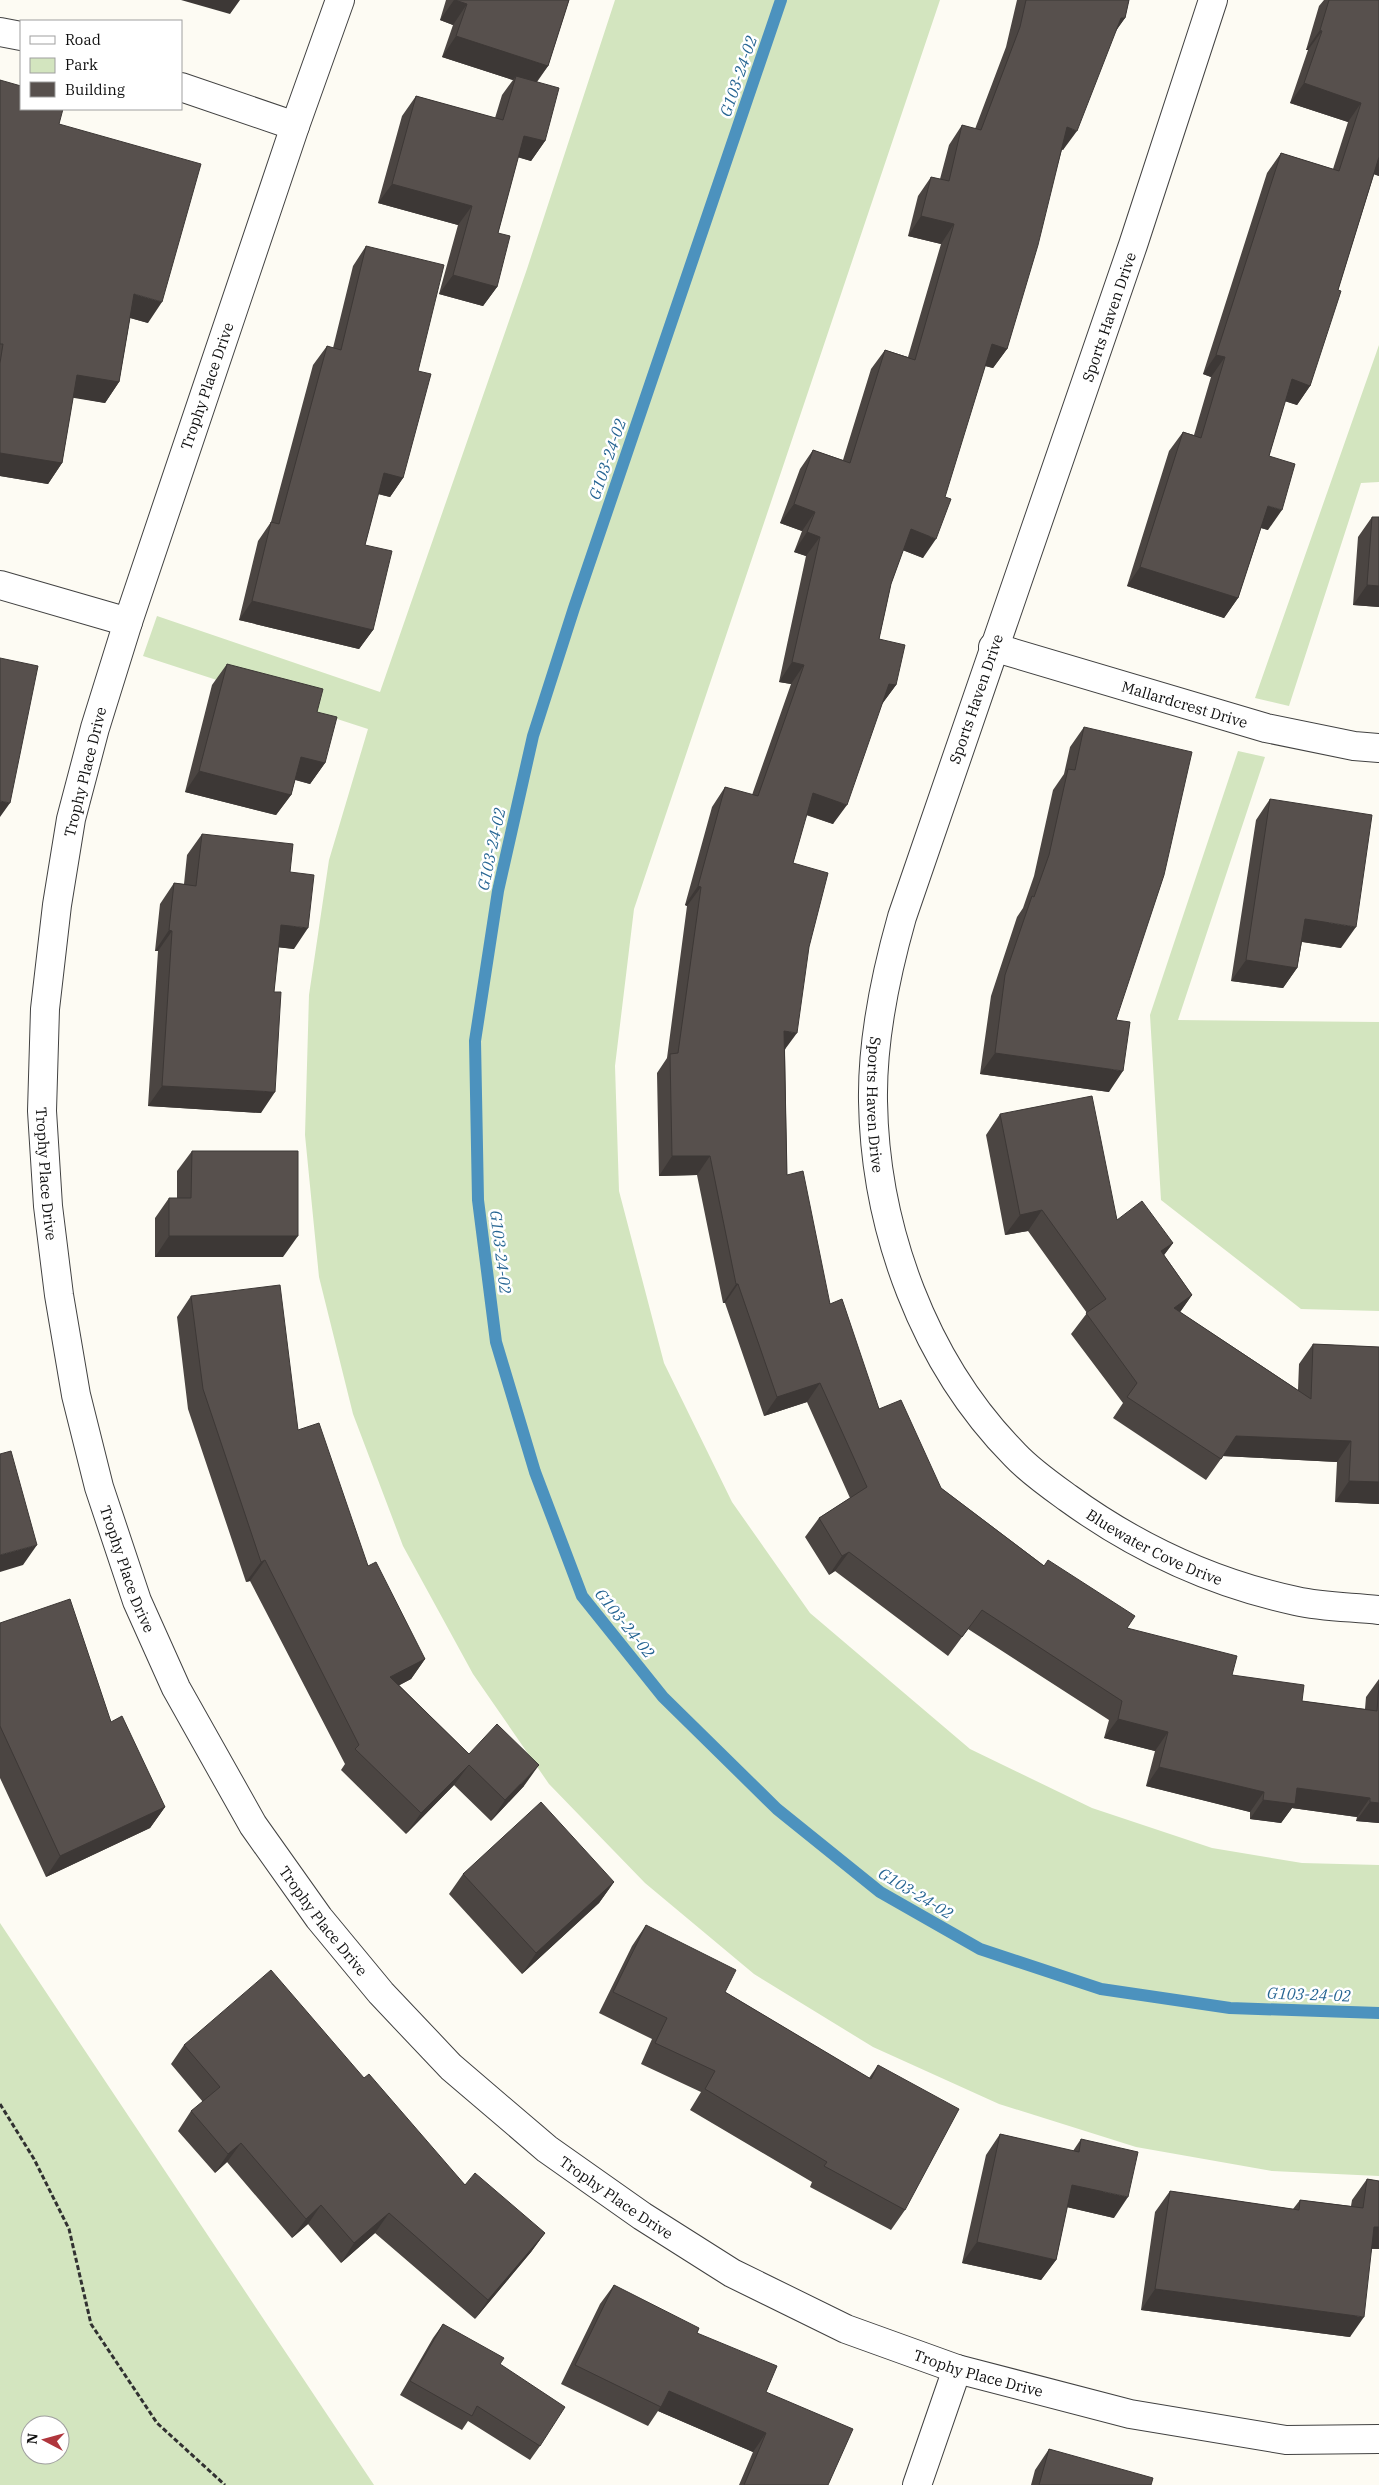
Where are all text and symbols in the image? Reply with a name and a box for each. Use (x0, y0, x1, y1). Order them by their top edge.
legend (20, 20, 182, 110)
text: Road (65, 30, 101, 49)
water label: G103-24-02 (715, 33, 761, 119)
text: Park (65, 55, 98, 74)
text: Building (65, 80, 125, 99)
street label: Sports Haven Drive (1078, 250, 1140, 384)
street label: Trophy Place Drive (176, 320, 238, 452)
water label: G103-24-02 (584, 416, 630, 502)
street label: Sports Haven Drive (945, 632, 1007, 766)
street label: Mallardcrest Drive (1119, 676, 1250, 732)
street label: Trophy Place Drive (60, 705, 110, 839)
water label: G103-24-02 (472, 806, 510, 892)
street label: Sports Haven Drive (863, 1036, 888, 1174)
street label: Trophy Place Drive (32, 1106, 62, 1241)
water label: G103-24-02 (486, 1209, 516, 1295)
street label: Trophy Place Drive (96, 1503, 159, 1635)
street label: Bluewater Cove Drive (1083, 1504, 1225, 1589)
water label: G103-24-02 (591, 1584, 659, 1662)
street label: Trophy Place Drive (275, 1862, 372, 1979)
water label: G103-24-02 (875, 1863, 957, 1923)
water label: G103-24-02 (1267, 1983, 1352, 2005)
street label: Trophy Place Drive (556, 2151, 677, 2243)
street label: Trophy Place Drive (911, 2345, 1045, 2401)
north arrow (20, 2415, 70, 2465)
text: N (23, 2432, 42, 2445)

